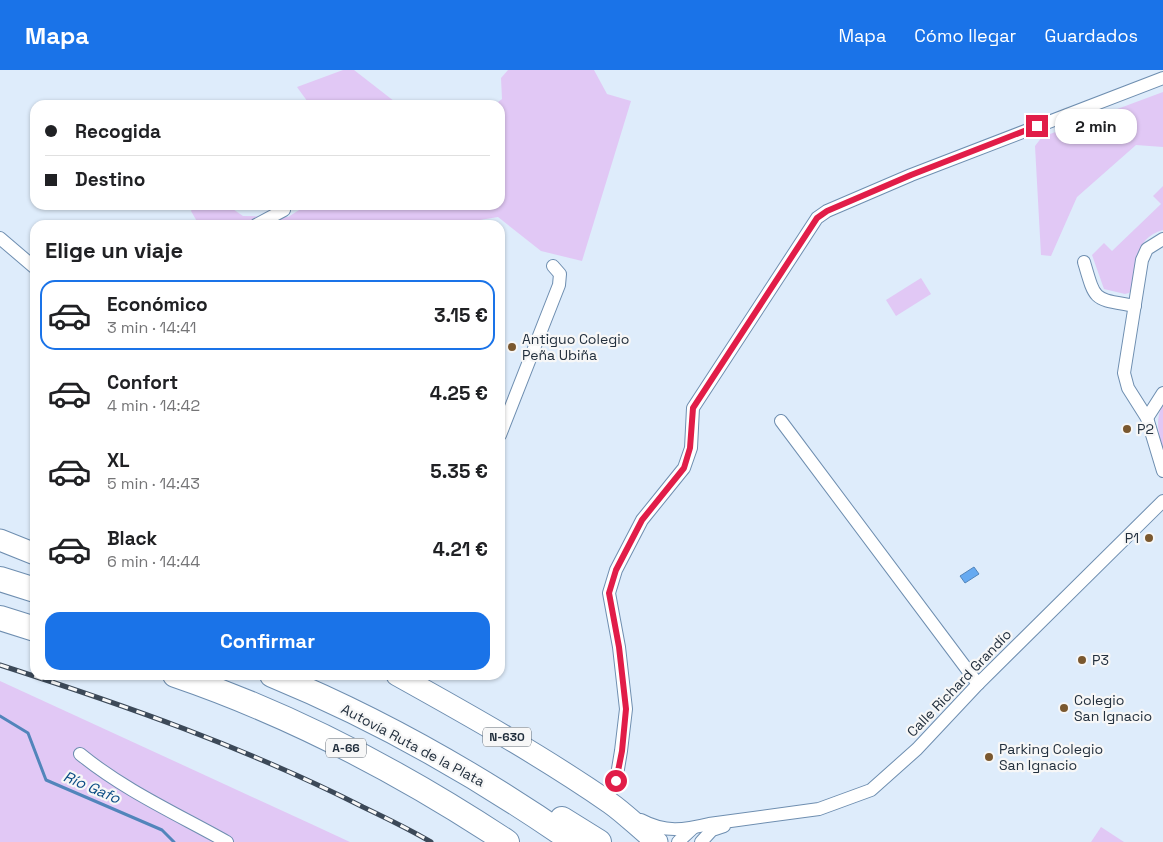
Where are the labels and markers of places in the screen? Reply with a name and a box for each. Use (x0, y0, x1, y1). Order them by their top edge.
place label: Antiguo Colegio Peña Ubiña (522, 330, 629, 364)
marker: Antiguo Colegio Peña Ubiña (506, 341, 518, 353)
place label: P2 (1137, 420, 1154, 438)
marker: P2 (1121, 423, 1133, 435)
place label: P1 (1125, 529, 1139, 547)
marker: P1 (1143, 532, 1155, 544)
place label: P3 (1092, 651, 1109, 669)
marker: P3 (1076, 654, 1088, 666)
place label: Colegio San Ignacio (1074, 691, 1152, 725)
marker: Colegio San Ignacio (1058, 702, 1070, 714)
place label: Parking Colegio San Ignacio (999, 740, 1103, 774)
marker: Parking Colegio San Ignacio (983, 751, 995, 763)

